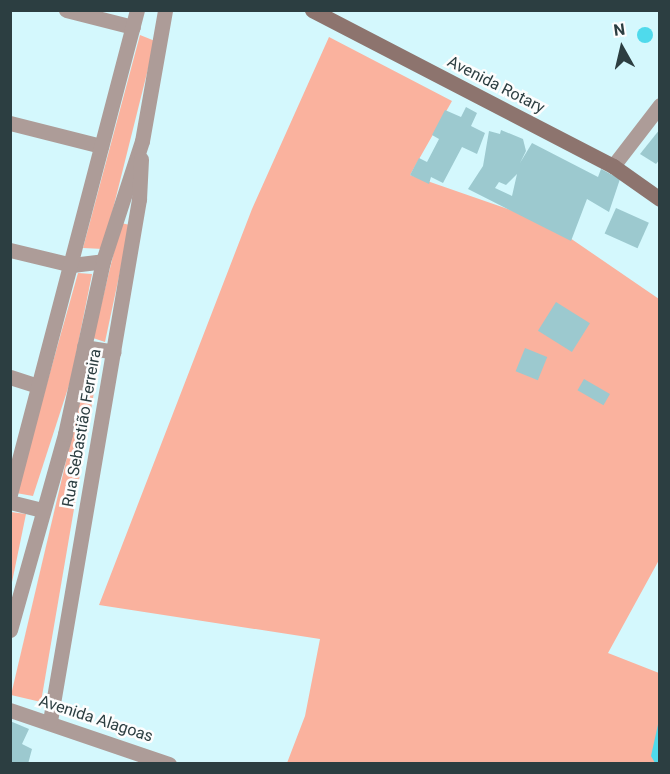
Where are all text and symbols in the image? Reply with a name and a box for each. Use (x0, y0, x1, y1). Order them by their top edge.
north arrow (592, 18, 652, 78)
text: N (613, 19, 626, 40)
street label: Avenida Rotary (444, 52, 548, 118)
street label: Rua Sebastião Ferreira (59, 347, 105, 509)
street label: Avenida Alagoas (37, 692, 155, 746)

